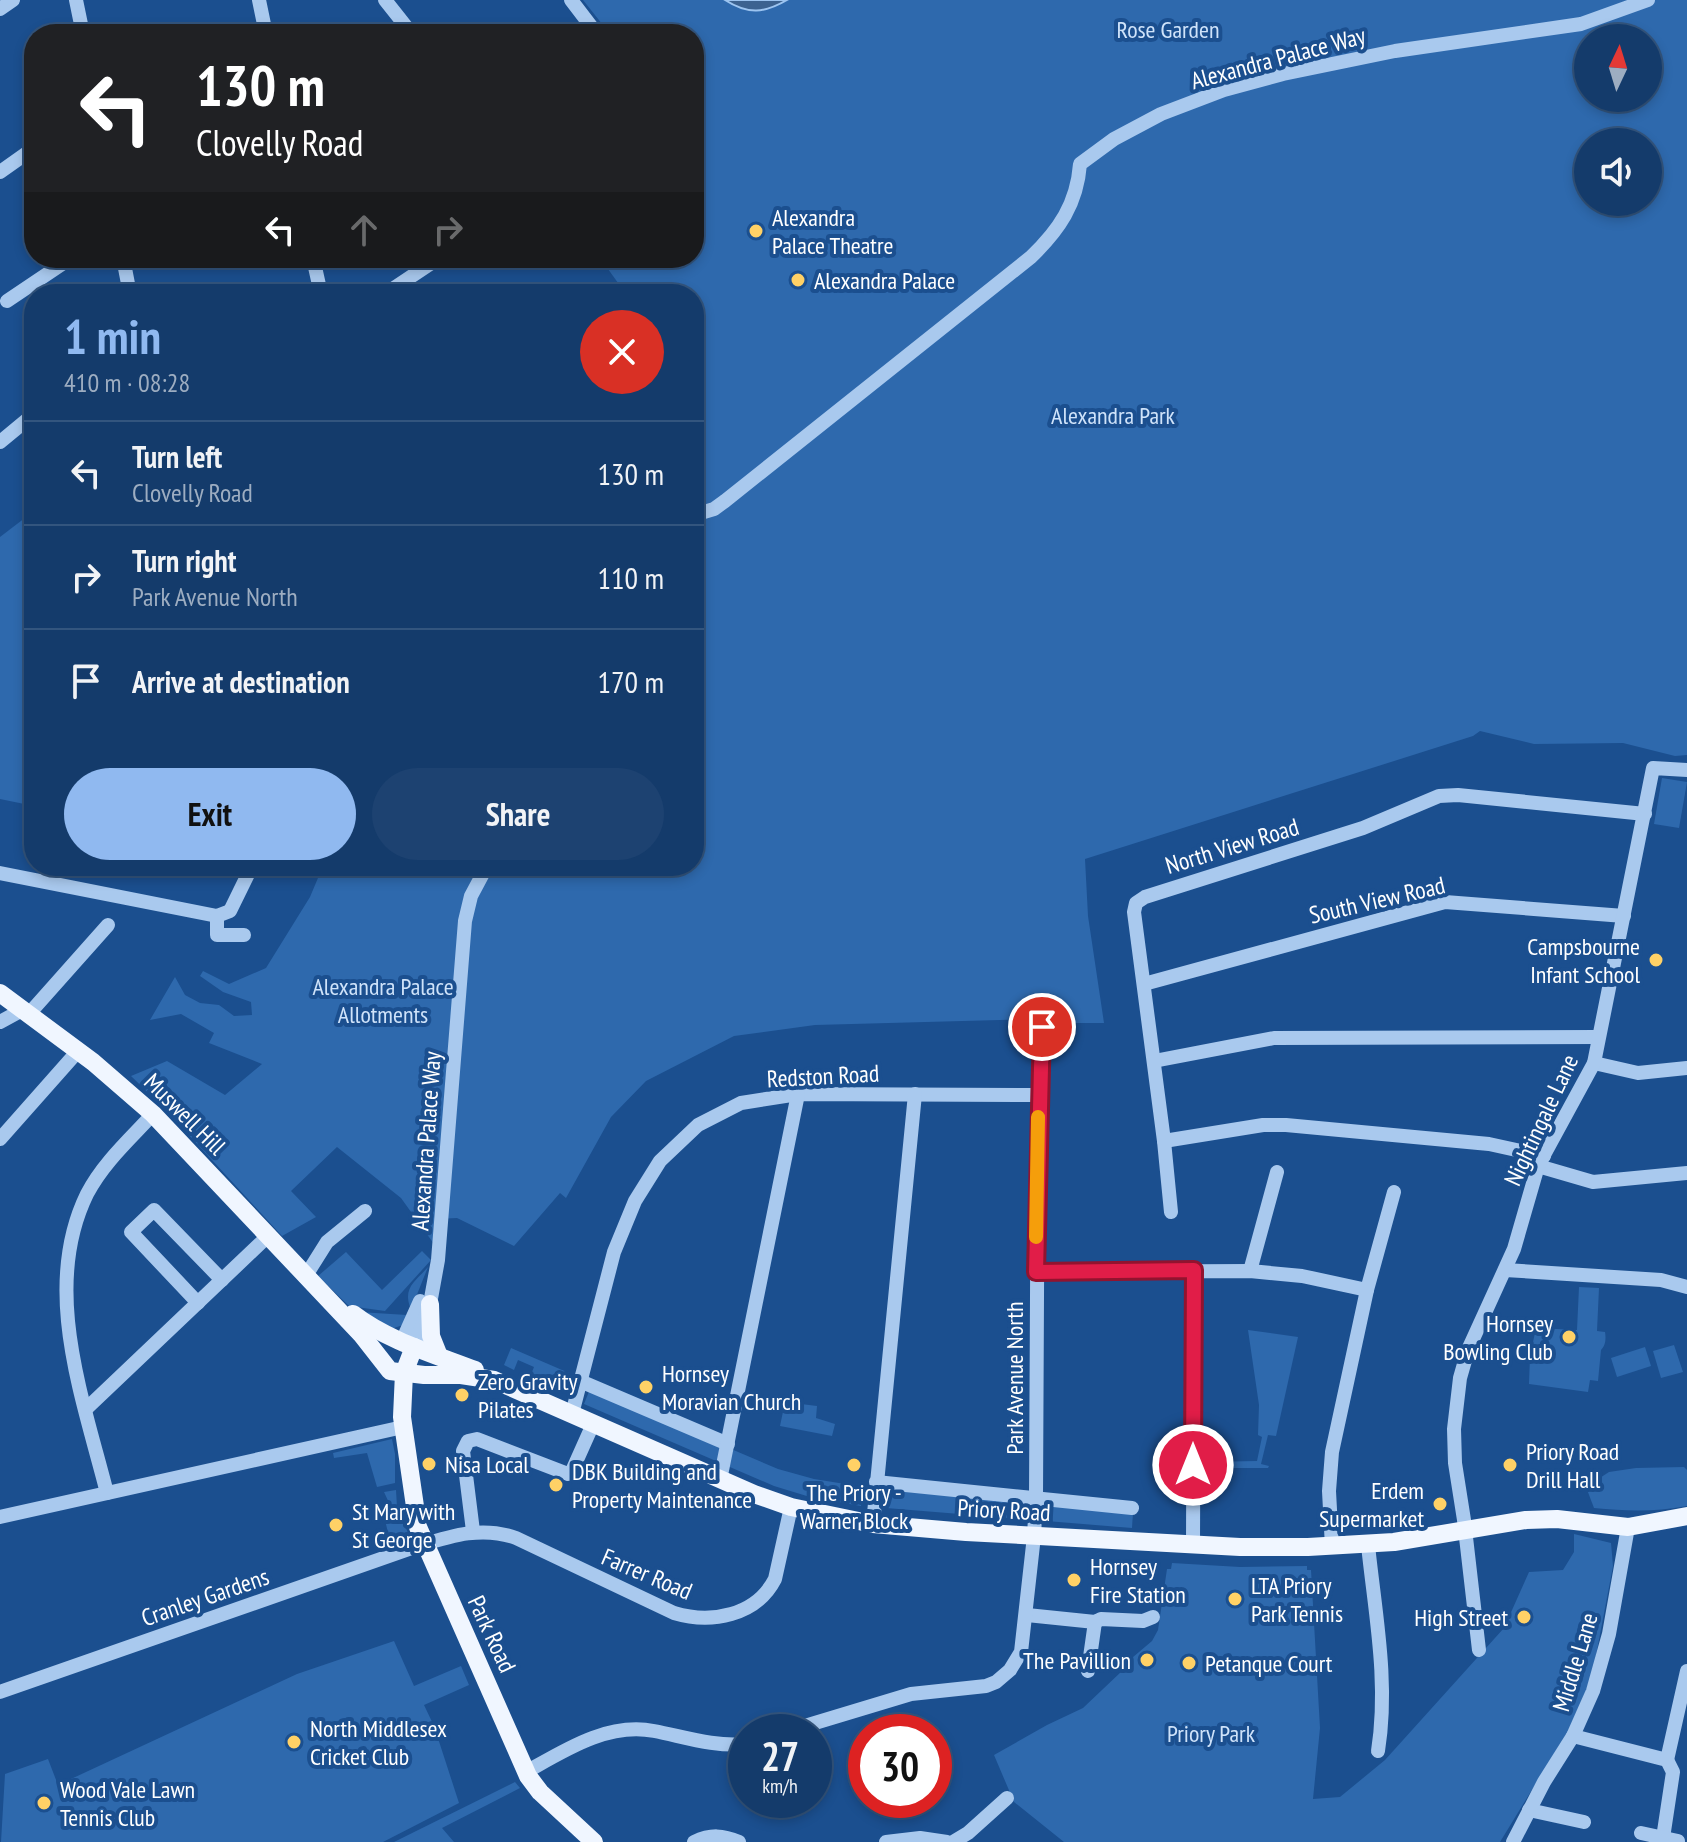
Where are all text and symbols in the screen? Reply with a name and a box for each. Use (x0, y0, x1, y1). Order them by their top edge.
park label: Rose Garden (1117, 14, 1219, 45)
street label: Alexandra Palace Way (1187, 20, 1369, 96)
north arrow (1574, 24, 1662, 112)
map controls (1574, 24, 1662, 216)
text: 130 m (196, 49, 325, 121)
icon: left (64, 56, 168, 160)
text: Clovelly Road (196, 119, 363, 166)
button: sound (1574, 128, 1662, 216)
place label: Alexandra Palace Theatre (772, 202, 893, 261)
icon: left (258, 208, 302, 252)
icon: ahead (342, 208, 386, 252)
icon: right (426, 208, 470, 252)
marker: Alexandra Palace Theatre (747, 222, 765, 240)
place label: Alexandra Palace (814, 265, 955, 296)
marker: Alexandra Palace (789, 271, 807, 289)
text: 1 min (64, 305, 161, 367)
button: close (580, 310, 664, 394)
text: 410 m · 08:28 (64, 366, 190, 399)
park label: Alexandra Park (1051, 400, 1176, 431)
text: Turn left (132, 437, 222, 476)
icon: left (64, 451, 108, 495)
text: 130 m (598, 454, 664, 493)
text: Clovelly Road (132, 476, 253, 509)
text: Turn right (132, 541, 236, 580)
icon: right (64, 555, 108, 599)
text: 110 m (598, 558, 664, 597)
text: Park Avenue North (132, 580, 298, 613)
icon: arrive (64, 659, 108, 703)
text: Arrive at destination (132, 662, 350, 701)
text: 170 m (598, 662, 664, 701)
button: Exit (64, 768, 356, 860)
button: Share (372, 768, 664, 860)
street label: North View Road (1162, 811, 1302, 881)
street label: South View Road (1306, 869, 1448, 931)
place label: Campsbourne Infant School (1527, 931, 1640, 990)
marker: Campsbourne Infant School (1647, 951, 1665, 969)
park label: Alexandra Palace Allotments (312, 971, 454, 1030)
pin (1008, 993, 1076, 1061)
icon: arrive (1020, 1005, 1064, 1049)
street label: Nightingale Lane (1497, 1049, 1585, 1191)
street label: Alexandra Palace Way (404, 1050, 448, 1232)
street label: Redston Road (766, 1058, 880, 1094)
street label: Muswell Hill (138, 1067, 233, 1162)
street label: Park Avenue North (999, 1302, 1030, 1454)
place label: Hornsey Bowling Club (1443, 1308, 1553, 1367)
marker: Hornsey Bowling Club (1560, 1328, 1578, 1346)
place label: Hornsey Moravian Church (662, 1358, 801, 1417)
place label: Zero Gravity Pilates (478, 1366, 578, 1425)
marker: Hornsey Moravian Church (637, 1378, 655, 1396)
marker: Zero Gravity Pilates (453, 1386, 471, 1404)
position arrow (1151, 1423, 1235, 1507)
place label: Priory Road Drill Hall (1526, 1436, 1619, 1495)
place label: Nisa Local (445, 1449, 529, 1480)
marker: Nisa Local (420, 1455, 438, 1473)
place label: DBK Building and Property Maintenance (572, 1456, 752, 1515)
marker: The Priory - Warner Block (845, 1456, 863, 1474)
marker: Priory Road Drill Hall (1501, 1456, 1519, 1474)
place label: Erdem Supermarket (1319, 1475, 1424, 1534)
marker: DBK Building and Property Maintenance (547, 1476, 565, 1494)
place label: The Priory - Warner Block (800, 1477, 909, 1536)
street label: Priory Road (957, 1492, 1051, 1528)
marker: Erdem Supermarket (1431, 1495, 1449, 1513)
place label: St Mary with St George (352, 1496, 455, 1555)
marker: St Mary with St George (327, 1516, 345, 1534)
street label: Farrer Road (597, 1541, 697, 1607)
place label: Hornsey Fire Station (1090, 1551, 1186, 1610)
street label: Cranley Gardens (137, 1561, 273, 1633)
place label: LTA Priory Park Tennis (1251, 1570, 1343, 1629)
marker: Hornsey Fire Station (1065, 1571, 1083, 1589)
marker: LTA Priory Park Tennis (1226, 1590, 1244, 1608)
street label: Park Road (461, 1591, 523, 1677)
place label: High Street (1414, 1602, 1508, 1633)
marker: High Street (1515, 1608, 1533, 1626)
street label: Middle Lane (1545, 1609, 1605, 1715)
place label: The Pavillion (1023, 1645, 1131, 1676)
place label: Petanque Court (1205, 1648, 1333, 1679)
marker: The Pavillion (1138, 1651, 1156, 1669)
marker: Petanque Court (1180, 1654, 1198, 1672)
place label: North Middlesex Cricket Club (310, 1713, 447, 1772)
speed limit sign: 30 (848, 1714, 952, 1818)
park label: Priory Park (1167, 1718, 1256, 1749)
text: 27 (761, 1730, 799, 1782)
marker: North Middlesex Cricket Club (285, 1733, 303, 1751)
text: km/h (762, 1773, 798, 1799)
place label: Wood Vale Lawn Tennis Club (60, 1774, 195, 1833)
marker: Wood Vale Lawn Tennis Club (35, 1794, 53, 1812)

